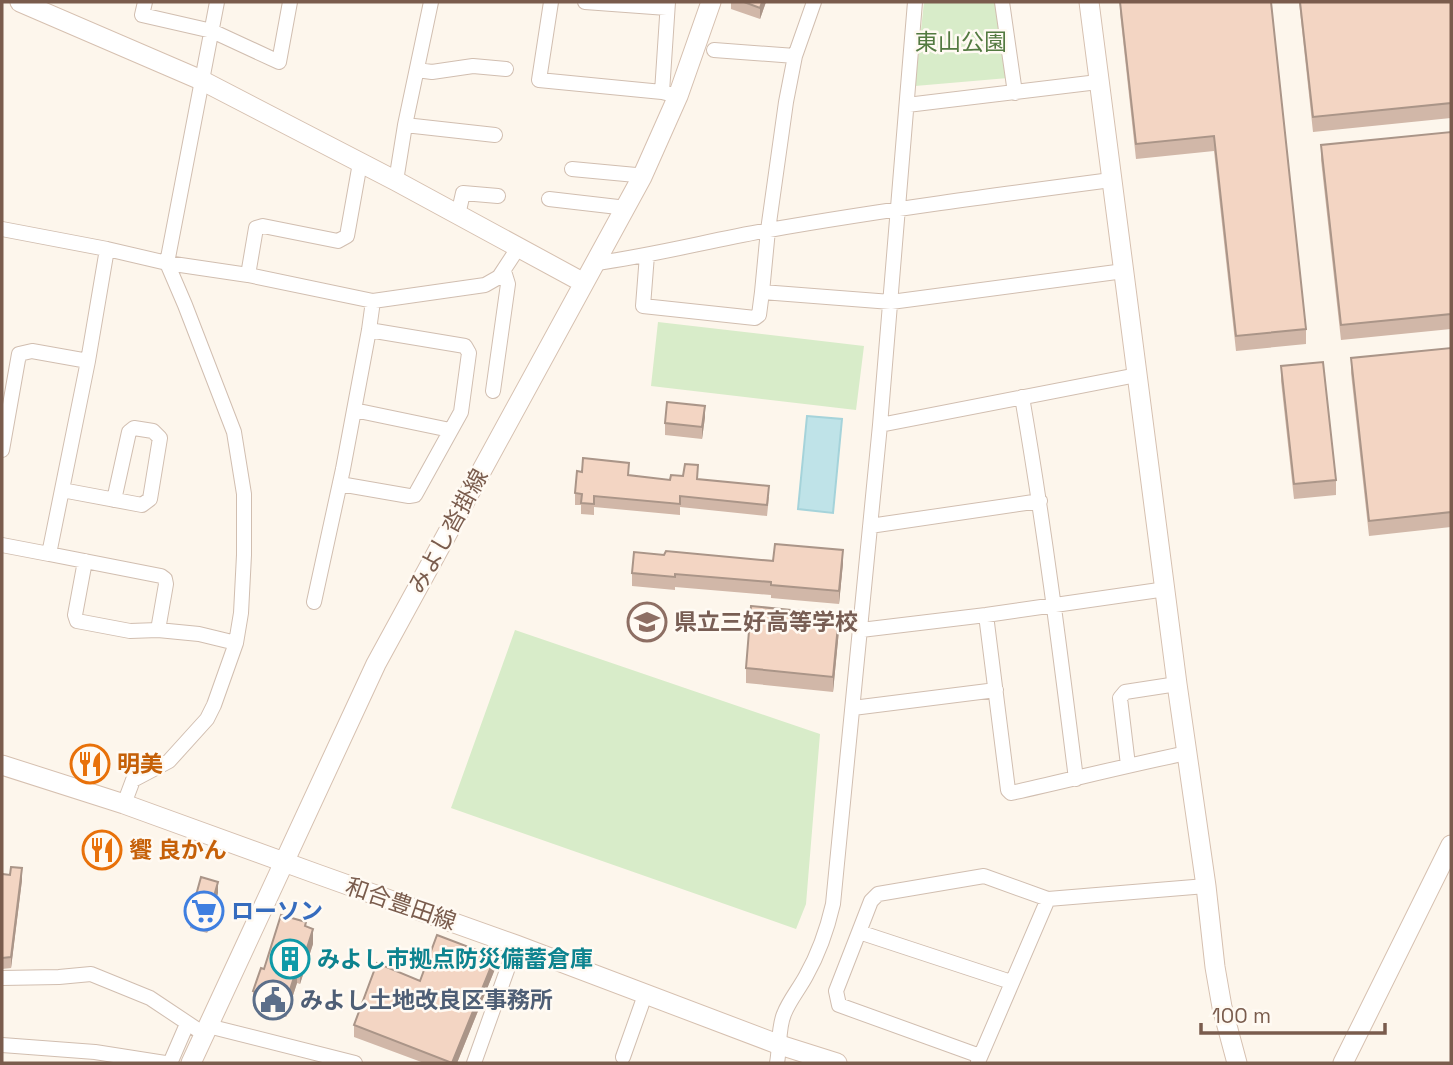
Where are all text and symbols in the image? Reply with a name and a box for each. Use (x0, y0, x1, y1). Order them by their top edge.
park label: 東山公園 (915, 27, 1007, 57)
street label: みよし沓掛線 (401, 463, 495, 599)
school or university icon: 県立三好高等学校 (626, 601, 668, 643)
place label: 県立三好高等学校 (674, 607, 858, 637)
restaurant icon: 明美 (69, 743, 111, 785)
place label: 明美 (117, 749, 163, 779)
restaurant icon: 饗 良かん (81, 829, 123, 871)
place label: 饗 良かん (129, 835, 227, 865)
street label: 和合豊田線 (342, 871, 460, 937)
supermarket icon: ローソン (183, 890, 225, 932)
place label: ローソン (231, 896, 323, 926)
building icon: みよし市拠点防災備蓄倉庫 (269, 938, 311, 980)
place label: みよし市拠点防災備蓄倉庫 (317, 944, 593, 974)
public building icon: みよし土地改良区事務所 (252, 979, 294, 1021)
place label: みよし土地改良区事務所 (300, 985, 553, 1015)
scale bar (1201, 992, 1385, 1036)
text: 100 m (1212, 1002, 1271, 1029)

